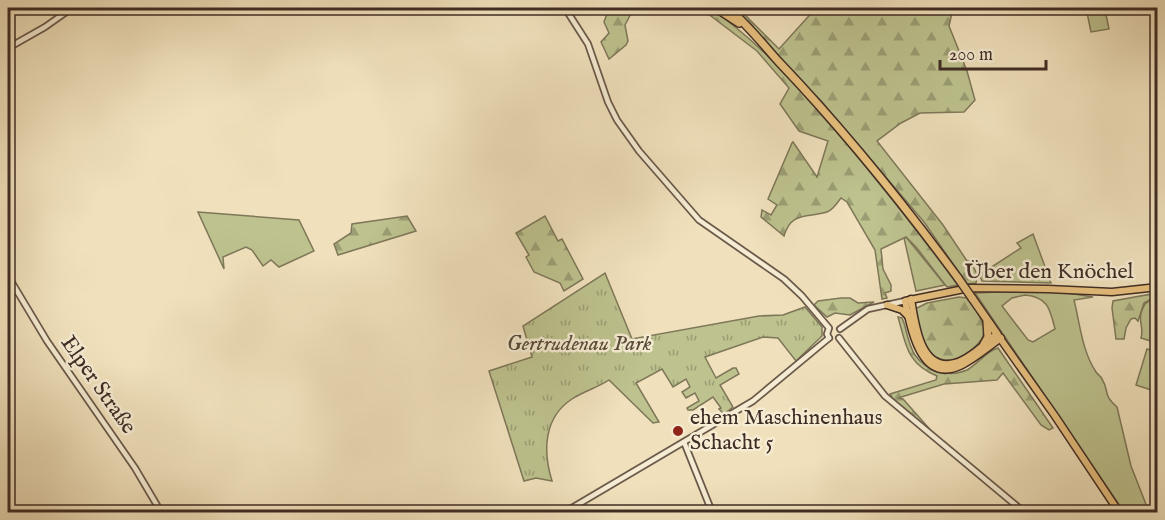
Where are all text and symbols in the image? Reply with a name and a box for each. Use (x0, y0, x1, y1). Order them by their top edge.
scale bar (940, 33, 1046, 71)
text: 200 m (949, 44, 993, 67)
street label: Über den Knöchel (964, 258, 1134, 286)
street label: Elper Straße (54, 330, 142, 440)
park label: Gertrudenau Park (507, 330, 652, 358)
place label: ehem Maschinenhaus Schacht 5 (690, 404, 883, 457)
marker: ehem Maschinenhaus Schacht 5 (671, 424, 685, 438)

